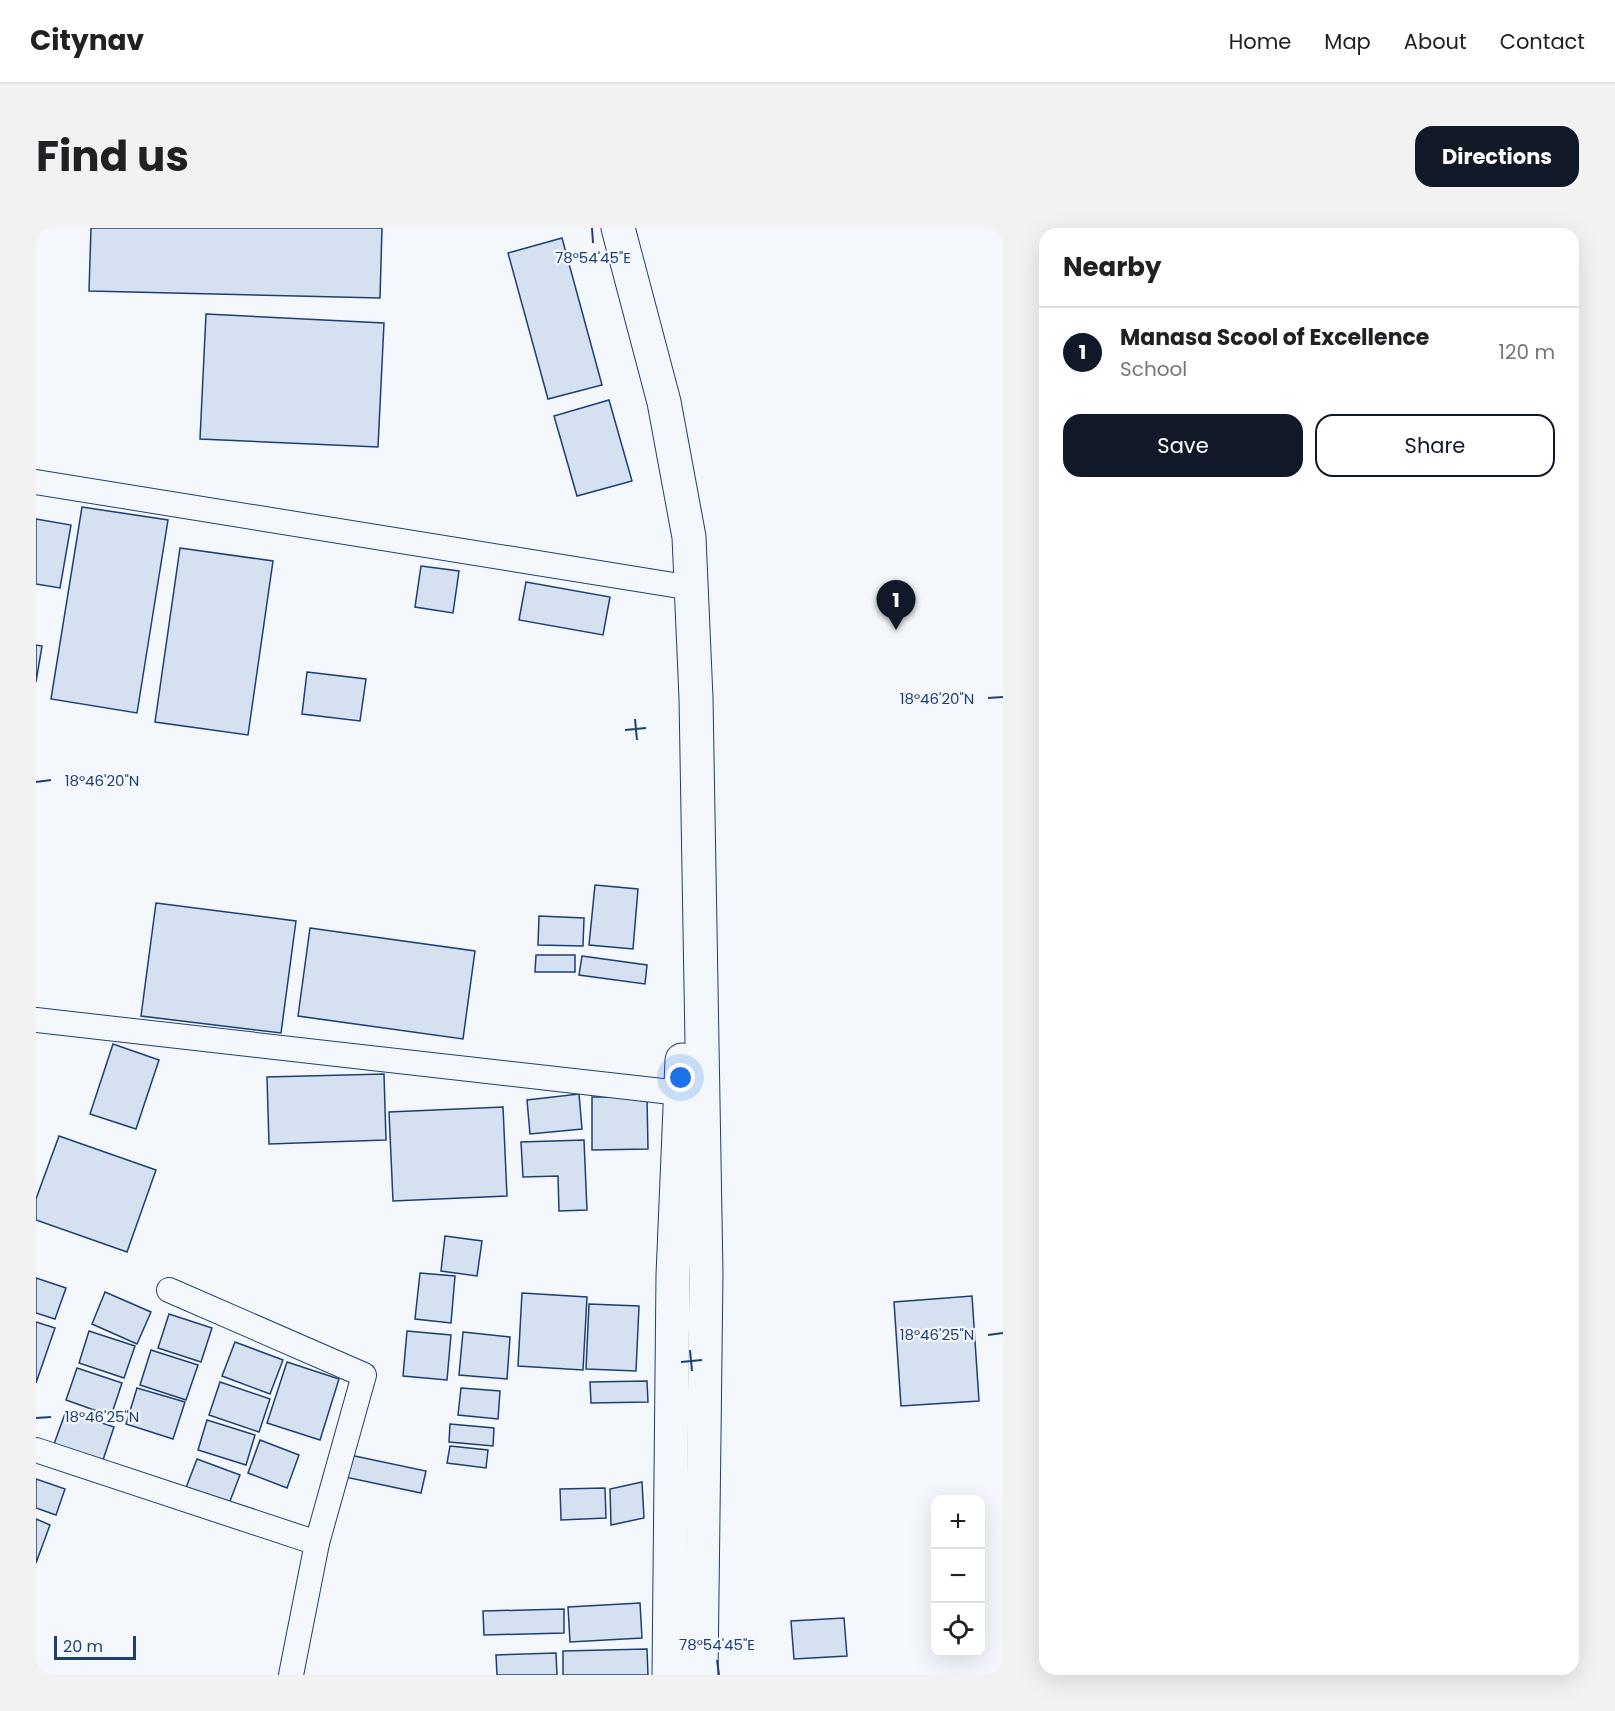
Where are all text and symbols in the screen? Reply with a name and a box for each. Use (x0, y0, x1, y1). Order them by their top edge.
text: Citynav (30, 21, 144, 60)
text: Home (1229, 27, 1291, 56)
text: Map (1324, 27, 1371, 56)
text: About (1404, 27, 1467, 56)
text: Contact (1500, 27, 1585, 56)
button: Directions (1415, 126, 1579, 187)
text: Find us (36, 127, 189, 186)
text: 78°54'45"E (555, 247, 631, 268)
text: Nearby (1063, 249, 1161, 285)
text: Manasa Scool of Excellence (1120, 322, 1429, 353)
text: 1 (1079, 338, 1086, 366)
text: 120 m (1499, 338, 1555, 366)
text: School (1120, 355, 1187, 383)
button: Save (1063, 414, 1303, 477)
button: Share (1315, 414, 1555, 477)
pin: 1 (876, 580, 916, 630)
text: 18°46'20"N (900, 688, 974, 709)
text: 18°46'20"N (65, 770, 139, 791)
your location (666, 1063, 695, 1092)
text: 18°46'25"N (900, 1324, 974, 1345)
text: 18°46'25"N (65, 1406, 139, 1427)
map controls (931, 1495, 985, 1657)
button: + (931, 1495, 985, 1549)
button: − (931, 1549, 985, 1603)
button: locate (931, 1603, 985, 1657)
scale bar (54, 1633, 136, 1660)
text: 78°54'45"E (679, 1634, 755, 1655)
text: 20 m (63, 1635, 103, 1658)

